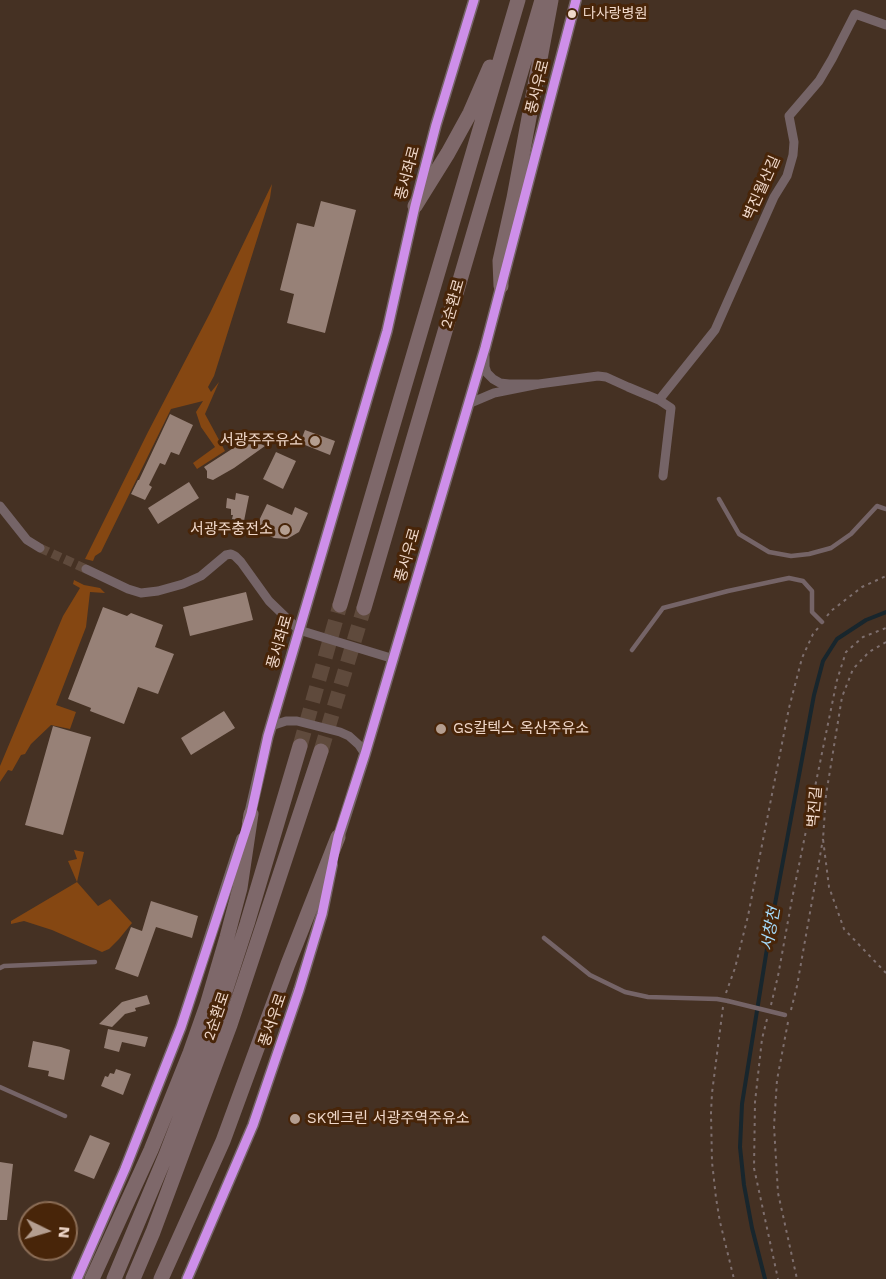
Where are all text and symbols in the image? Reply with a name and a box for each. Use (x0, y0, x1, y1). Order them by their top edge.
place label: 다사랑병원 (583, 6, 647, 22)
marker: 다사랑병원 (566, 8, 578, 20)
street label: 풍서우로 (523, 58, 553, 116)
street label: 풍서좌로 (392, 144, 424, 202)
street label: 벽진월산길 (740, 153, 784, 223)
street label: 2순환로 (437, 277, 469, 331)
place label: 서광주주유소 (220, 432, 303, 450)
marker: 서광주주유소 (308, 434, 322, 448)
place label: 서광주충전소 (190, 521, 273, 539)
marker: 서광주충전소 (278, 523, 292, 537)
street label: 풍서우로 (392, 526, 424, 584)
street label: 풍서좌로 (264, 613, 296, 671)
place label: GS칼텍스 옥산주유소 (453, 720, 589, 738)
marker: GS칼텍스 옥산주유소 (434, 722, 448, 736)
street label: 벽진길 (804, 786, 826, 828)
water label: 서창천 (758, 906, 784, 952)
street label: 2순환로 (200, 989, 234, 1043)
street label: 풍서우로 (256, 991, 290, 1049)
place label: SK엔크린 서광주역주유소 (307, 1110, 470, 1128)
marker: SK엔크린 서광주역주유소 (288, 1112, 302, 1126)
north arrow (18, 1201, 78, 1261)
text: N (54, 1226, 74, 1239)

